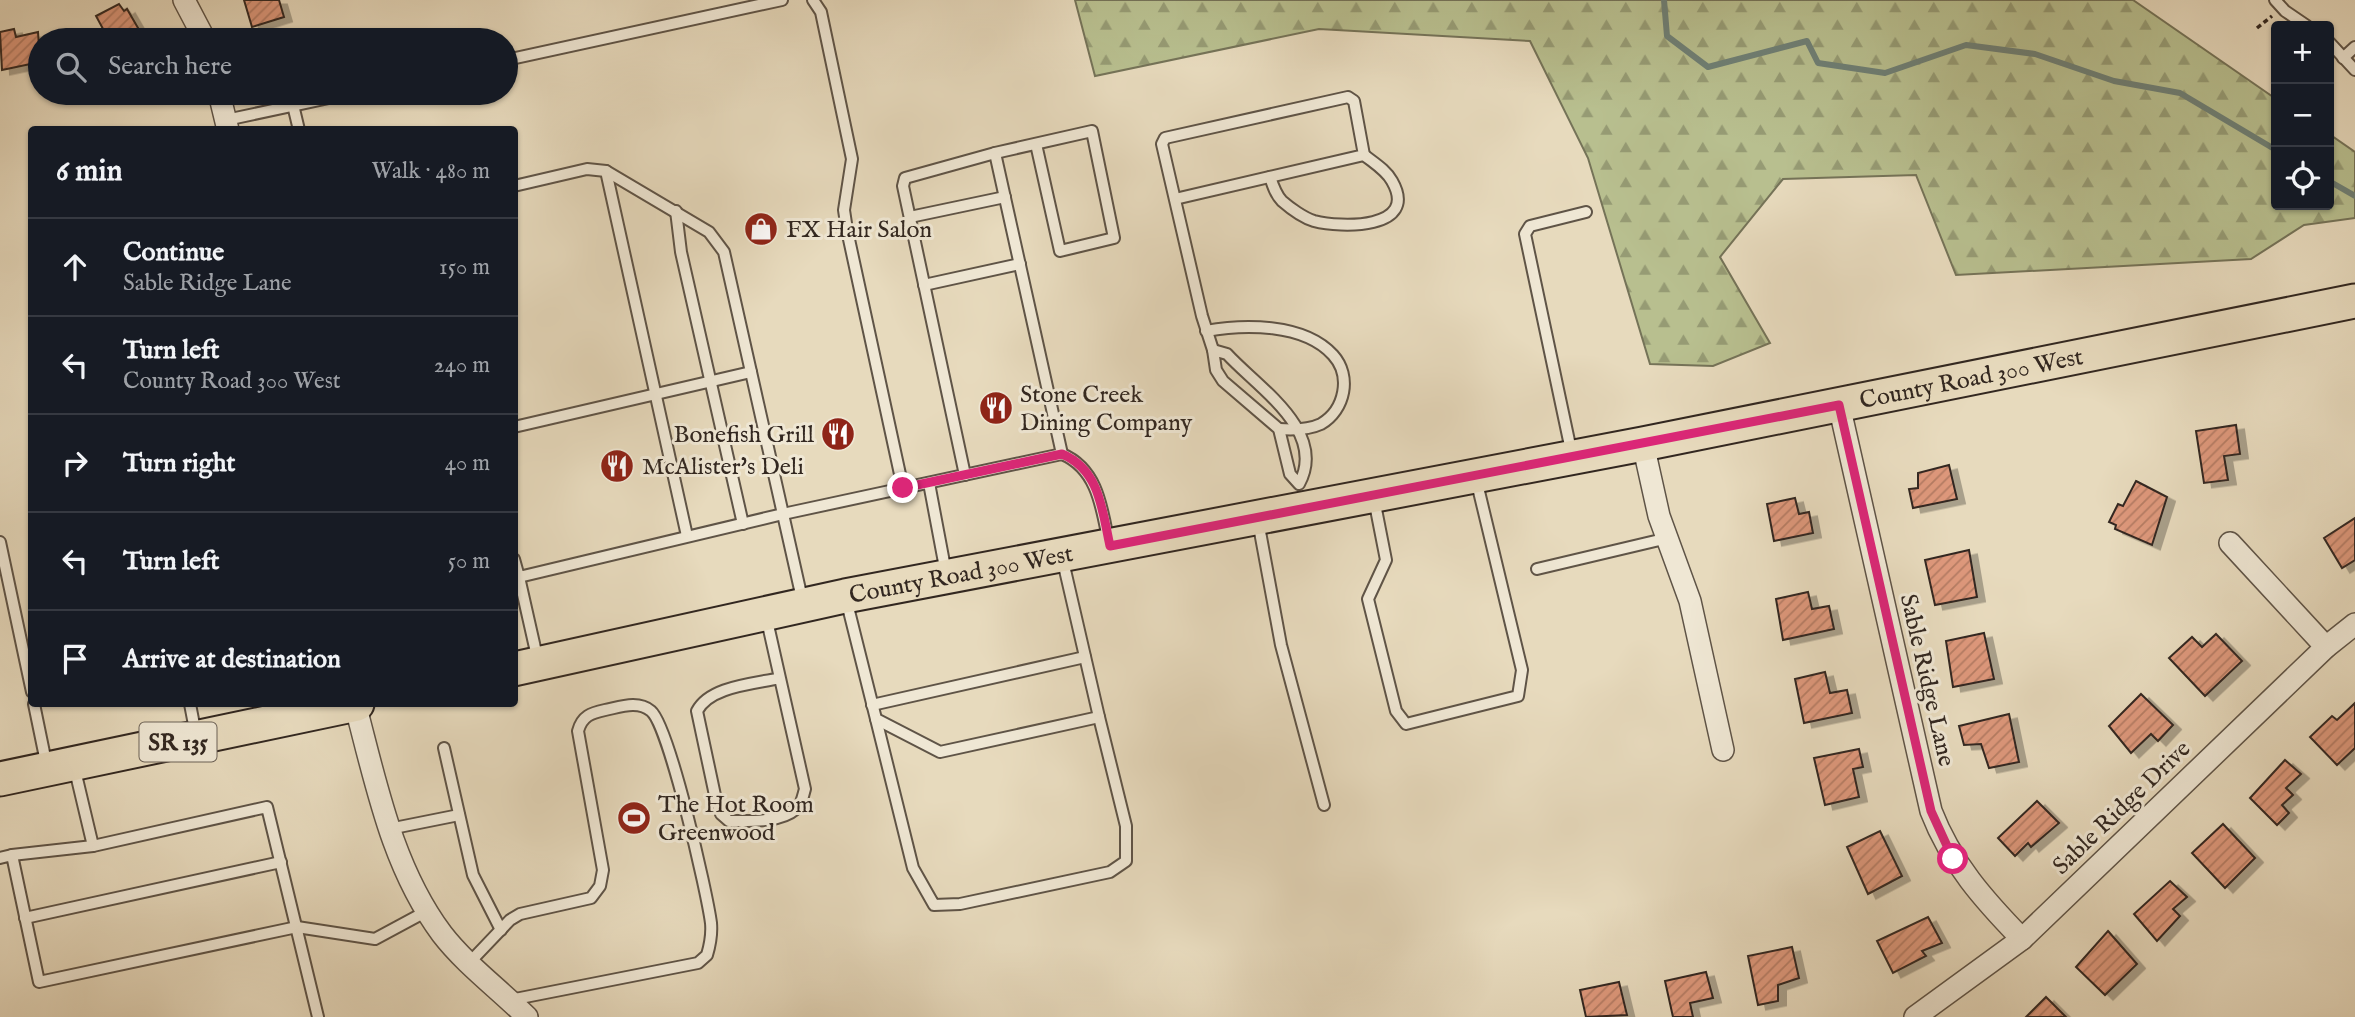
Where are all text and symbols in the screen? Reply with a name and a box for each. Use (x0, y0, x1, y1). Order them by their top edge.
map controls (2271, 21, 2334, 210)
button: + (2271, 21, 2334, 84)
search box (28, 28, 518, 105)
icon: search (52, 48, 90, 86)
text: Search here (108, 50, 232, 83)
button: − (2271, 84, 2334, 147)
button: locate (2271, 147, 2334, 210)
text: 6 min (56, 153, 122, 191)
text: Walk · 480 m (371, 157, 490, 186)
shop icon: FX Hair Salon (742, 210, 780, 248)
place label: FX Hair Salon (786, 215, 932, 246)
text: Continue (123, 236, 224, 269)
icon: ahead (56, 248, 94, 286)
text: 150 m (439, 253, 490, 282)
text: Sable Ridge Lane (123, 269, 292, 298)
text: Turn left (123, 334, 220, 367)
street label: County Road 300 West (1857, 342, 2086, 417)
icon: left (56, 346, 94, 384)
text: 240 m (434, 351, 490, 380)
text: County Road 300 West (123, 367, 341, 396)
place label: Stone Creek Dining Company (1020, 380, 1193, 439)
restaurant icon: Stone Creek Dining Company (977, 389, 1015, 427)
restaurant icon: Bonefish Grill (819, 415, 857, 453)
place label: Bonefish Grill (674, 420, 814, 451)
icon: right (56, 444, 94, 482)
text: Turn right (123, 447, 236, 480)
restaurant icon: McAlister's Deli (598, 447, 636, 485)
text: 40 m (445, 449, 490, 478)
place label: McAlister's Deli (642, 452, 804, 483)
route end (887, 472, 918, 503)
street label: County Road 300 West (847, 539, 1076, 612)
icon: left (56, 542, 94, 580)
text: Turn left (123, 545, 220, 578)
text: 50 m (448, 547, 490, 576)
street label: Sable Ridge Lane (1892, 591, 1961, 770)
icon: arrive (56, 640, 94, 678)
text: Arrive at destination (123, 643, 341, 676)
road number: SR 135 (140, 722, 216, 762)
street label: Sable Ridge Drive (2046, 734, 2198, 882)
place label: The Hot Room Greenwood (658, 790, 814, 849)
sports icon: The Hot Room Greenwood (615, 799, 653, 837)
route start (1937, 843, 1968, 874)

